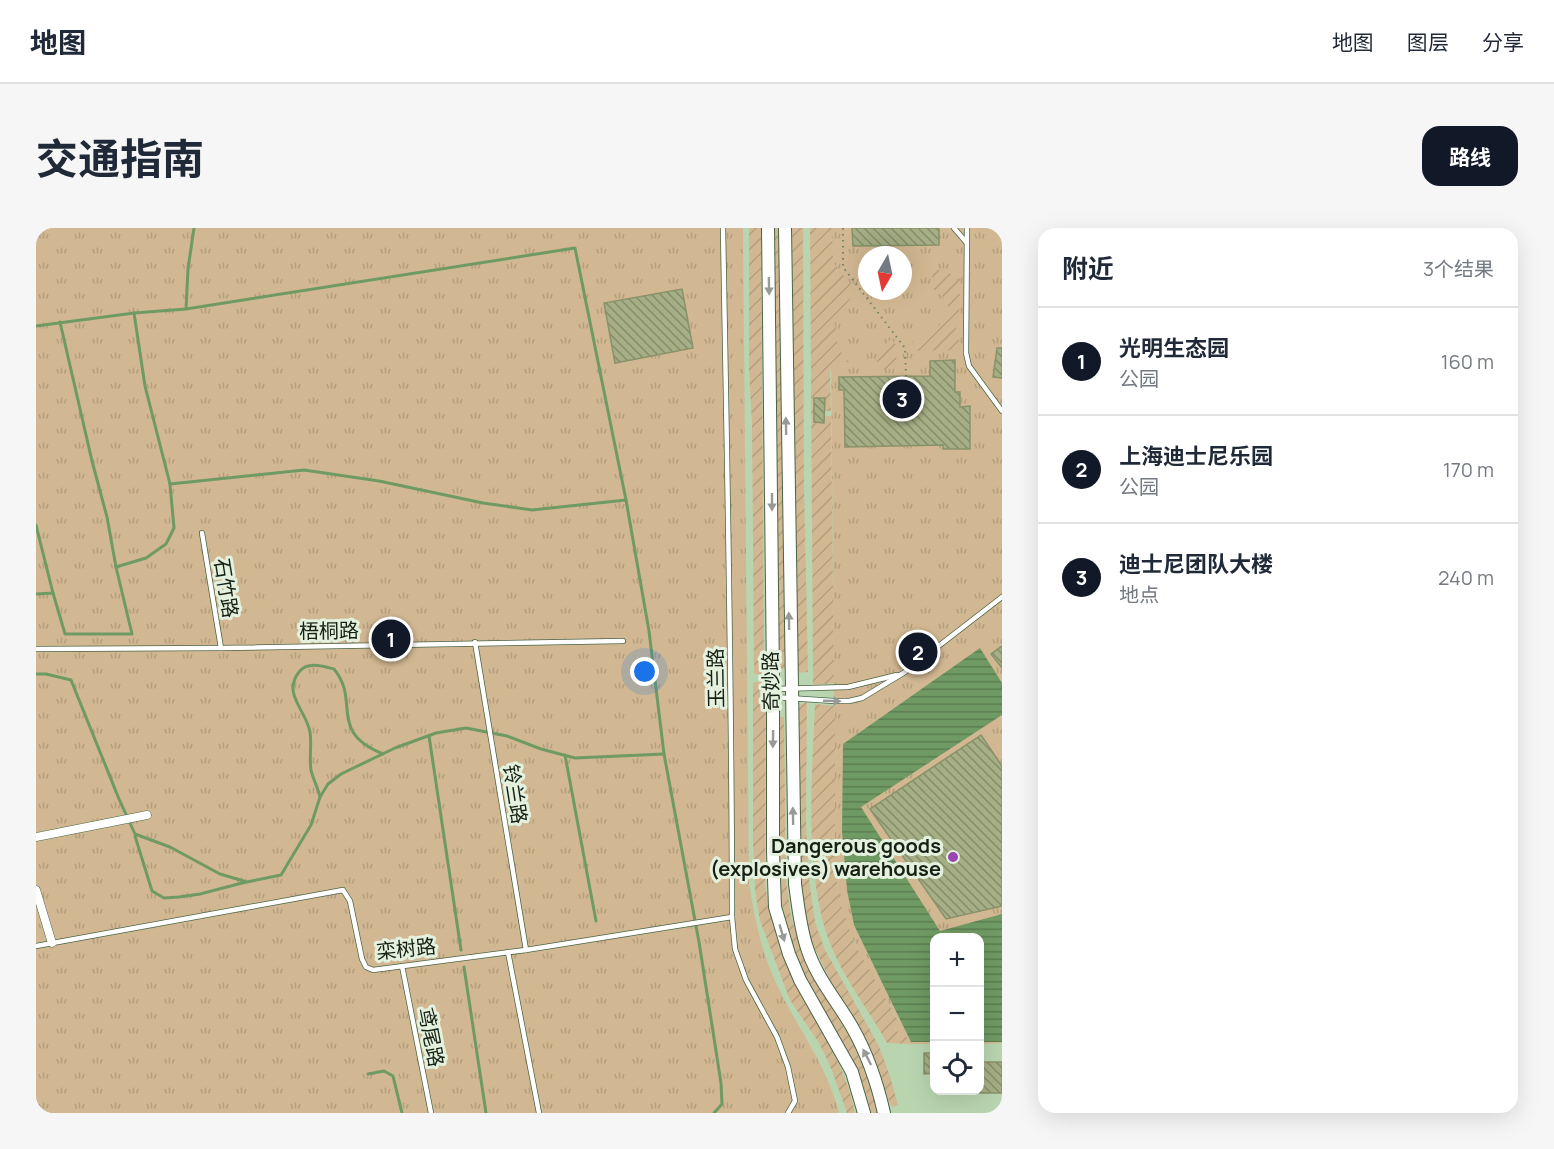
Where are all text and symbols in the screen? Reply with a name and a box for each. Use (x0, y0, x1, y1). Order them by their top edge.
text: 地图 (30, 23, 86, 61)
text: 地图 (1332, 28, 1374, 56)
text: 图层 (1407, 28, 1449, 56)
text: 分享 (1482, 28, 1524, 56)
button: 路线 (1422, 126, 1518, 186)
text: 交通指南 (36, 129, 204, 187)
north arrow (858, 246, 912, 300)
text: 附近 (1062, 250, 1114, 286)
text: 3个结果 (1423, 255, 1494, 282)
one-way arrow (764, 277, 774, 296)
text: 光明生态园 (1119, 333, 1229, 363)
text: 1 (1077, 348, 1086, 375)
text: 160 m (1441, 348, 1494, 375)
text: 公园 (1119, 365, 1159, 392)
pin: 3 (882, 376, 922, 422)
one-way arrow (782, 417, 791, 436)
text: 上海迪士尼乐园 (1119, 441, 1273, 471)
text: 2 (1076, 456, 1087, 483)
text: 170 m (1443, 456, 1494, 483)
text: 公园 (1119, 473, 1159, 500)
one-way arrow (767, 493, 777, 512)
text: 迪士尼团队大楼 (1119, 549, 1273, 579)
street label: 石竹路 (208, 556, 245, 620)
text: 3 (1076, 564, 1087, 591)
text: 240 m (1438, 564, 1494, 591)
text: 地点 (1119, 581, 1159, 608)
one-way arrow (785, 612, 794, 631)
street label: 梧桐路 (299, 616, 359, 645)
pin: 1 (372, 616, 410, 662)
pin: 2 (898, 630, 938, 674)
street label: 玉兰路 (701, 648, 730, 708)
street label: 奇妙路 (756, 651, 785, 711)
your location (630, 657, 659, 686)
one-way arrow (822, 696, 841, 705)
one-way arrow (768, 730, 778, 749)
street label: 铃兰路 (497, 762, 534, 826)
one-way arrow (789, 807, 798, 826)
place label: Dangerous goods (explosives) warehouse (710, 832, 941, 882)
marker: Dangerous goods (explosives) warehouse (946, 850, 960, 864)
one-way arrow (778, 925, 787, 943)
street label: 栾树路 (375, 932, 437, 965)
map controls (930, 933, 984, 1095)
button: + (930, 933, 984, 987)
button: − (930, 987, 984, 1041)
street label: 鸢尾路 (413, 1005, 450, 1069)
button: locate (930, 1041, 984, 1095)
one-way arrow (862, 1049, 872, 1066)

